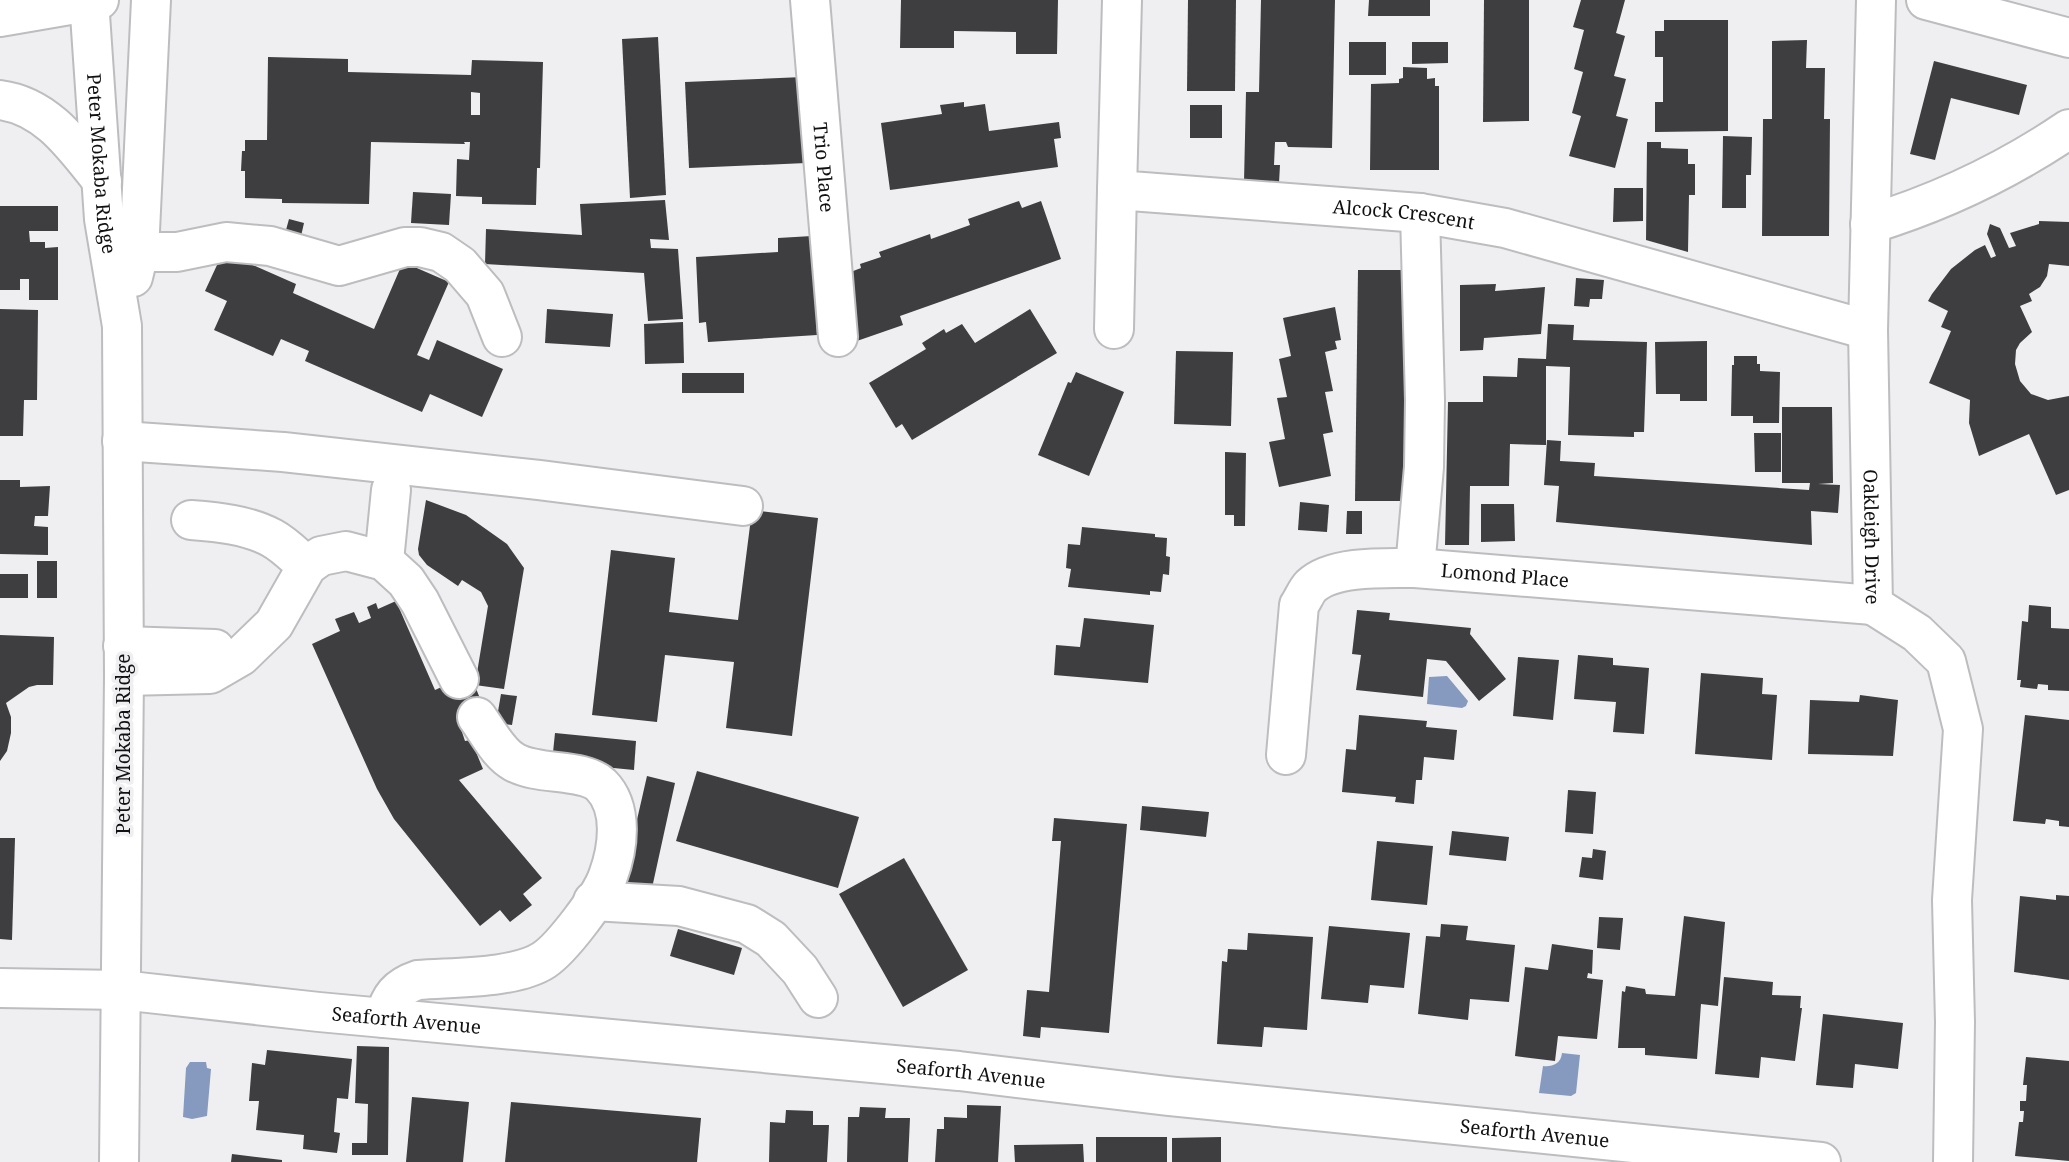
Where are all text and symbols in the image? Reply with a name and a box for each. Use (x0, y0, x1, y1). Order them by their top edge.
street label: Peter Mokaba Ridge (81, 72, 123, 256)
street label: Trio Place (807, 121, 841, 213)
street label: Alcock Crescent (1332, 193, 1477, 236)
street label: Oakleigh Drive (1858, 469, 1886, 605)
street label: Lomond Place (1440, 557, 1570, 593)
street label: Peter Mokaba Ridge (110, 654, 136, 834)
street label: Seaforth Avenue (331, 1000, 482, 1040)
street label: Seaforth Avenue (895, 1052, 1047, 1094)
street label: Seaforth Avenue (1459, 1113, 1611, 1154)

